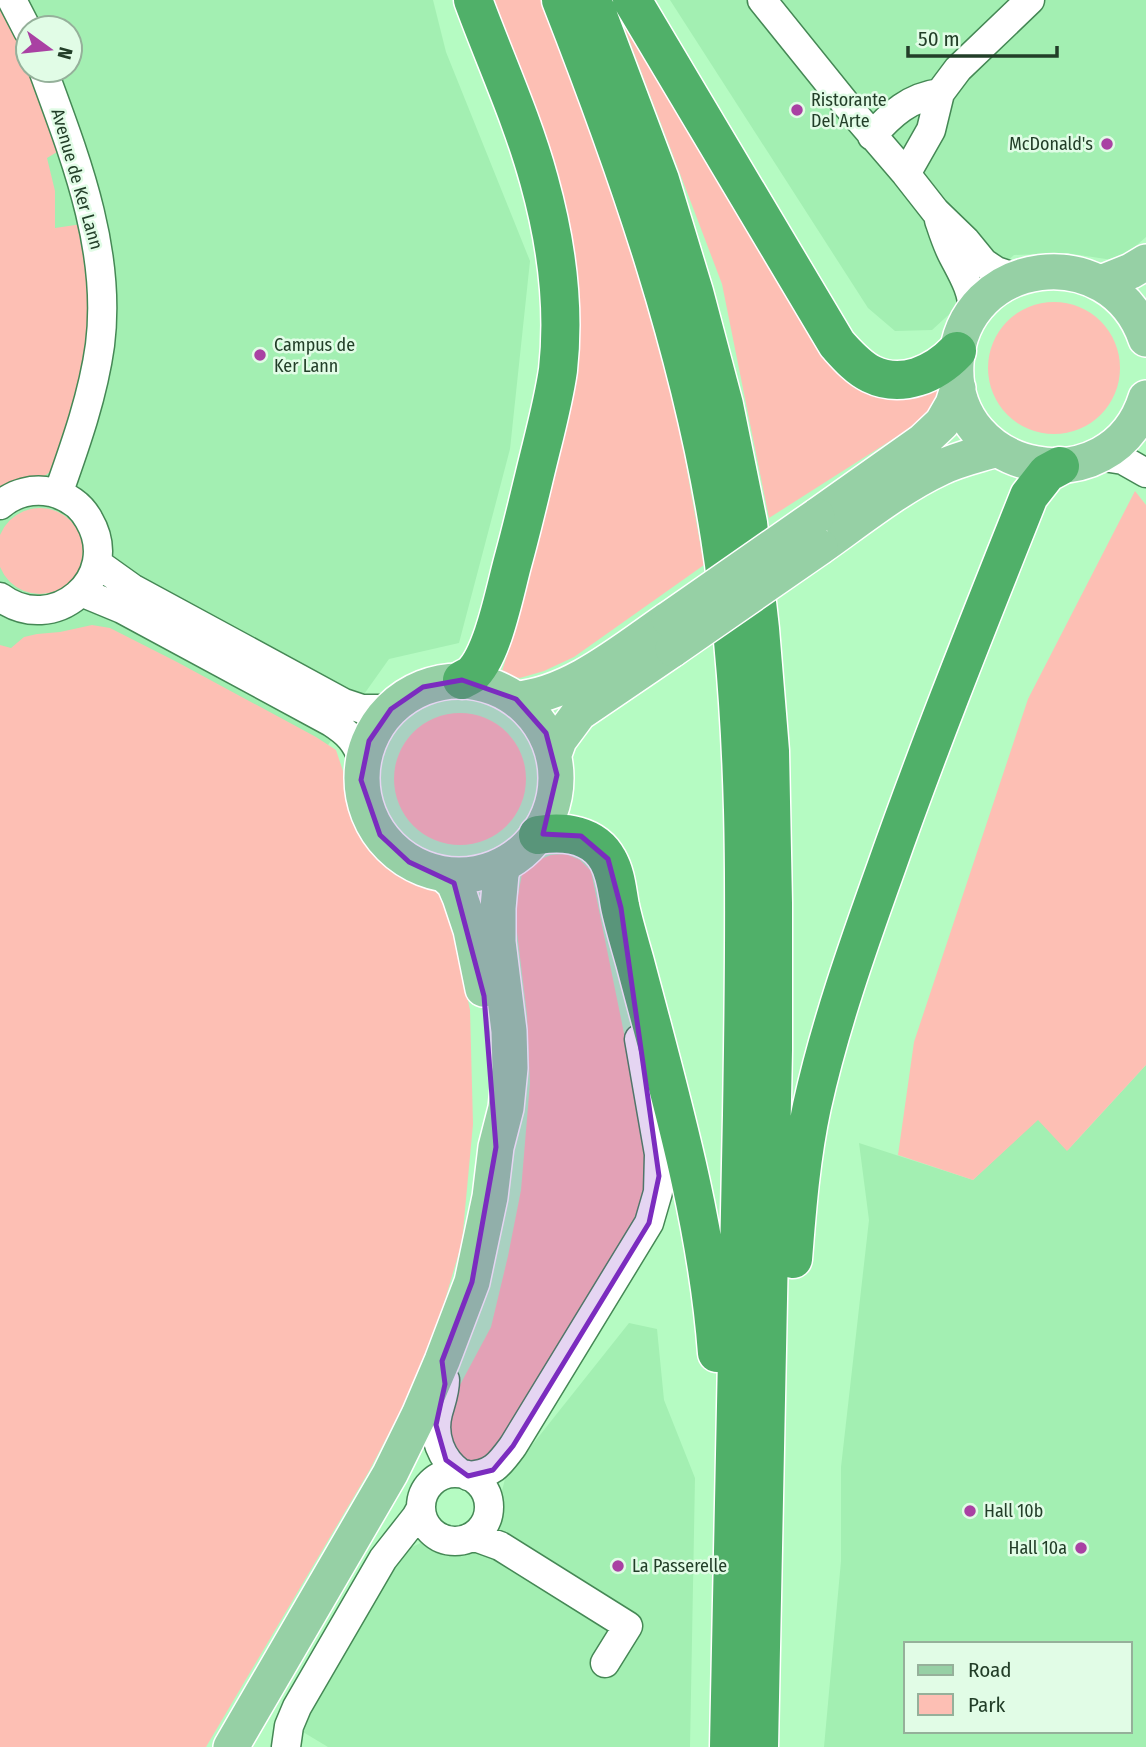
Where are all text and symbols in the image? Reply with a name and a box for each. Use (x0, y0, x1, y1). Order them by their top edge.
north arrow (14, 14, 84, 84)
scale bar (908, 14, 1057, 58)
text: 50 m (918, 26, 960, 52)
text: N (52, 45, 78, 62)
place label: Ristorante Del Arte (811, 89, 887, 132)
marker: Ristorante Del Arte (789, 102, 805, 118)
street label: Avenue de Ker Lann (46, 106, 108, 252)
place label: McDonald's (1009, 133, 1093, 155)
marker: McDonald's (1099, 136, 1115, 152)
place label: Campus de Ker Lann (274, 334, 355, 377)
marker: Campus de Ker Lann (252, 347, 268, 363)
place label: Hall 10b (984, 1500, 1043, 1522)
marker: Hall 10b (962, 1503, 978, 1519)
place label: Hall 10a (1009, 1537, 1067, 1559)
marker: Hall 10a (1073, 1540, 1089, 1556)
place label: La Passerelle (632, 1555, 727, 1577)
marker: La Passerelle (610, 1558, 626, 1574)
legend (904, 1642, 1132, 1733)
text: Road (968, 1657, 1012, 1683)
text: Park (968, 1692, 1006, 1718)

